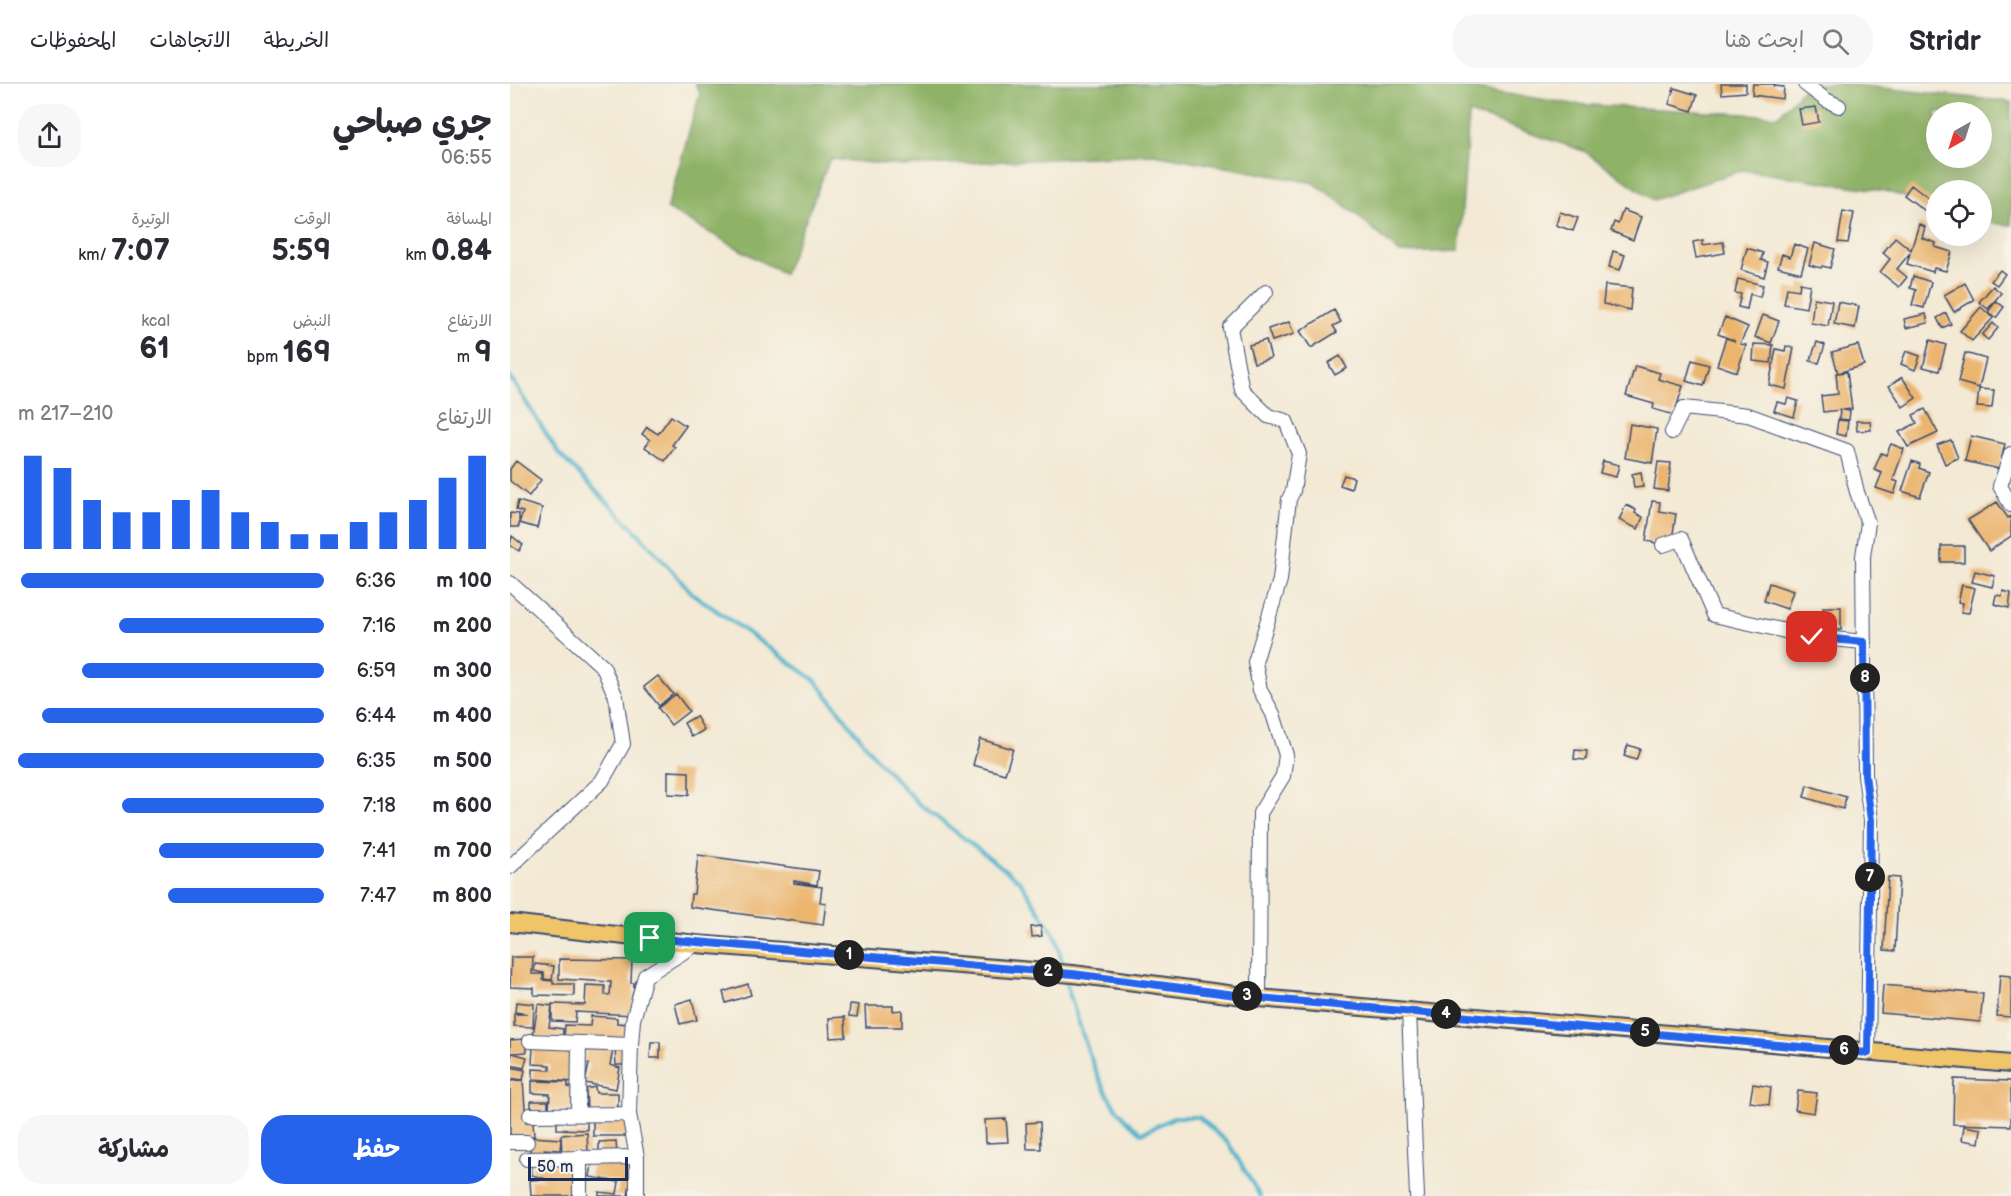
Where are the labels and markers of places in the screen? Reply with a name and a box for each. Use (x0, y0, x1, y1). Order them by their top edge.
pin (1786, 611, 1837, 662)
pin: 8 (1850, 663, 1880, 693)
pin: 7 (1855, 862, 1885, 892)
pin (624, 912, 675, 963)
pin: 1 (834, 940, 864, 970)
pin: 2 (1033, 957, 1063, 987)
pin: 3 (1232, 981, 1262, 1011)
pin: 4 (1431, 999, 1461, 1029)
pin: 5 (1630, 1017, 1660, 1047)
pin: 6 (1829, 1035, 1859, 1065)

